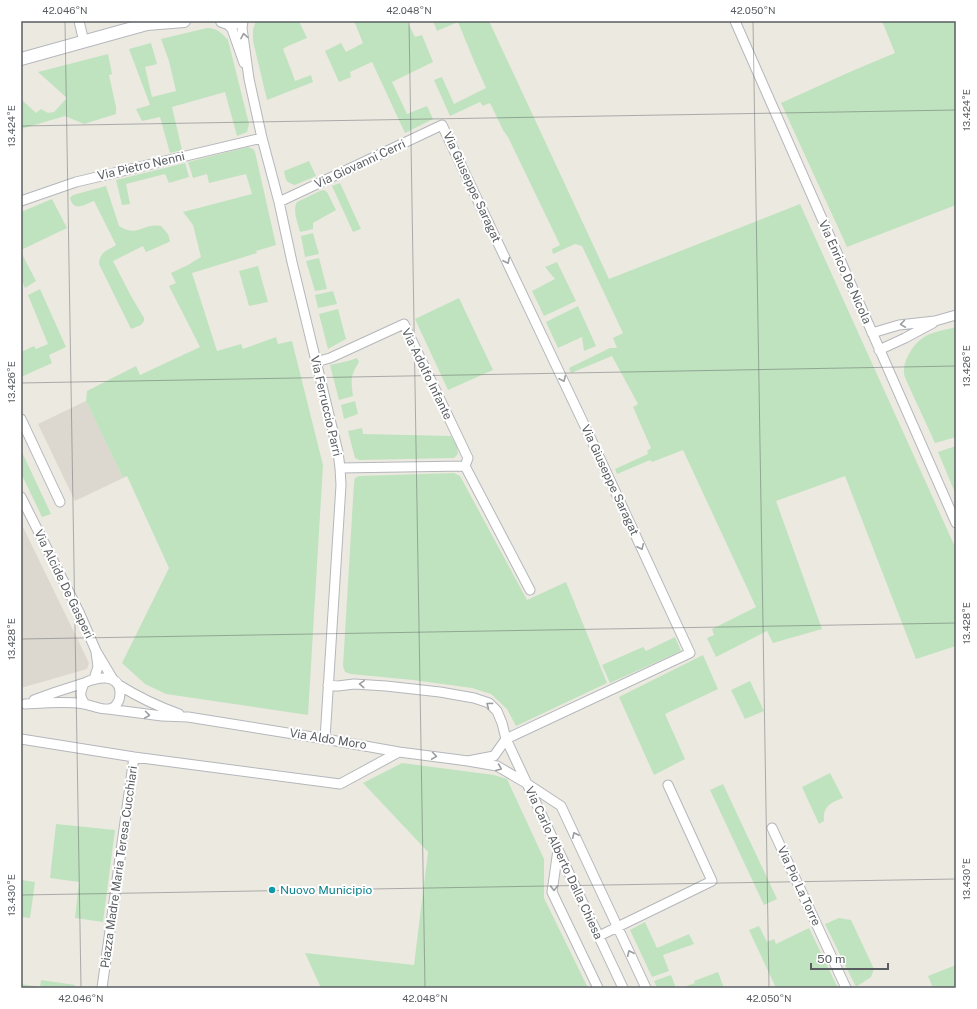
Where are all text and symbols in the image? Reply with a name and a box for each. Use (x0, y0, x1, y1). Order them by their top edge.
text: 42.046°N (42, 4, 88, 16)
text: 42.048°N (386, 4, 432, 16)
text: 42.050°N (730, 4, 776, 16)
one-way arrow (240, 33, 249, 39)
text: 13.424°E (960, 89, 972, 131)
text: 13.424°E (5, 105, 17, 147)
street label: Via Giuseppe Saragat (440, 130, 504, 245)
street label: Via Giovanni Cerri (312, 137, 408, 191)
street label: Via Pietro Nenni (96, 149, 186, 183)
street label: Via Enrico De Nicola (816, 218, 874, 326)
one-way arrow (502, 257, 510, 265)
one-way arrow (900, 319, 906, 328)
street label: Via Adolfo Infante (399, 326, 455, 422)
text: 13.426°E (960, 345, 972, 387)
street label: Via Ferruccio Parri (308, 354, 344, 458)
text: 13.426°E (5, 361, 17, 403)
one-way arrow (558, 375, 566, 382)
street label: Via Giuseppe Saragat (578, 423, 642, 538)
street label: Via Alcide De Gasperi (31, 527, 97, 641)
one-way arrow (636, 543, 644, 551)
text: 13.428°E (960, 602, 972, 644)
text: 13.428°E (5, 618, 17, 660)
one-way arrow (359, 680, 365, 689)
one-way arrow (487, 703, 494, 710)
one-way arrow (144, 710, 150, 719)
street label: Via Aldo Moro (288, 726, 368, 752)
one-way arrow (431, 751, 437, 760)
one-way arrow (494, 763, 502, 771)
street label: Piazza Madre Maria Teresa Cucchiari (98, 765, 140, 969)
street label: Via Carlo Alberto Dalla Chiesa (522, 784, 606, 942)
one-way arrow (572, 832, 580, 839)
street label: Via Pio La Torre (774, 844, 824, 928)
text: 13.430°E (960, 858, 972, 900)
text: 13.430°E (5, 874, 17, 916)
place label: Nuovo Municipio (280, 883, 372, 897)
marker: Nuovo Municipio (267, 885, 277, 895)
one-way arrow (549, 885, 558, 891)
scale bar (811, 945, 888, 971)
one-way arrow (627, 949, 635, 957)
text: 50 m (817, 952, 845, 966)
text: 42.046°N (58, 992, 104, 1004)
text: 42.048°N (402, 992, 448, 1004)
text: 42.050°N (746, 992, 792, 1004)

